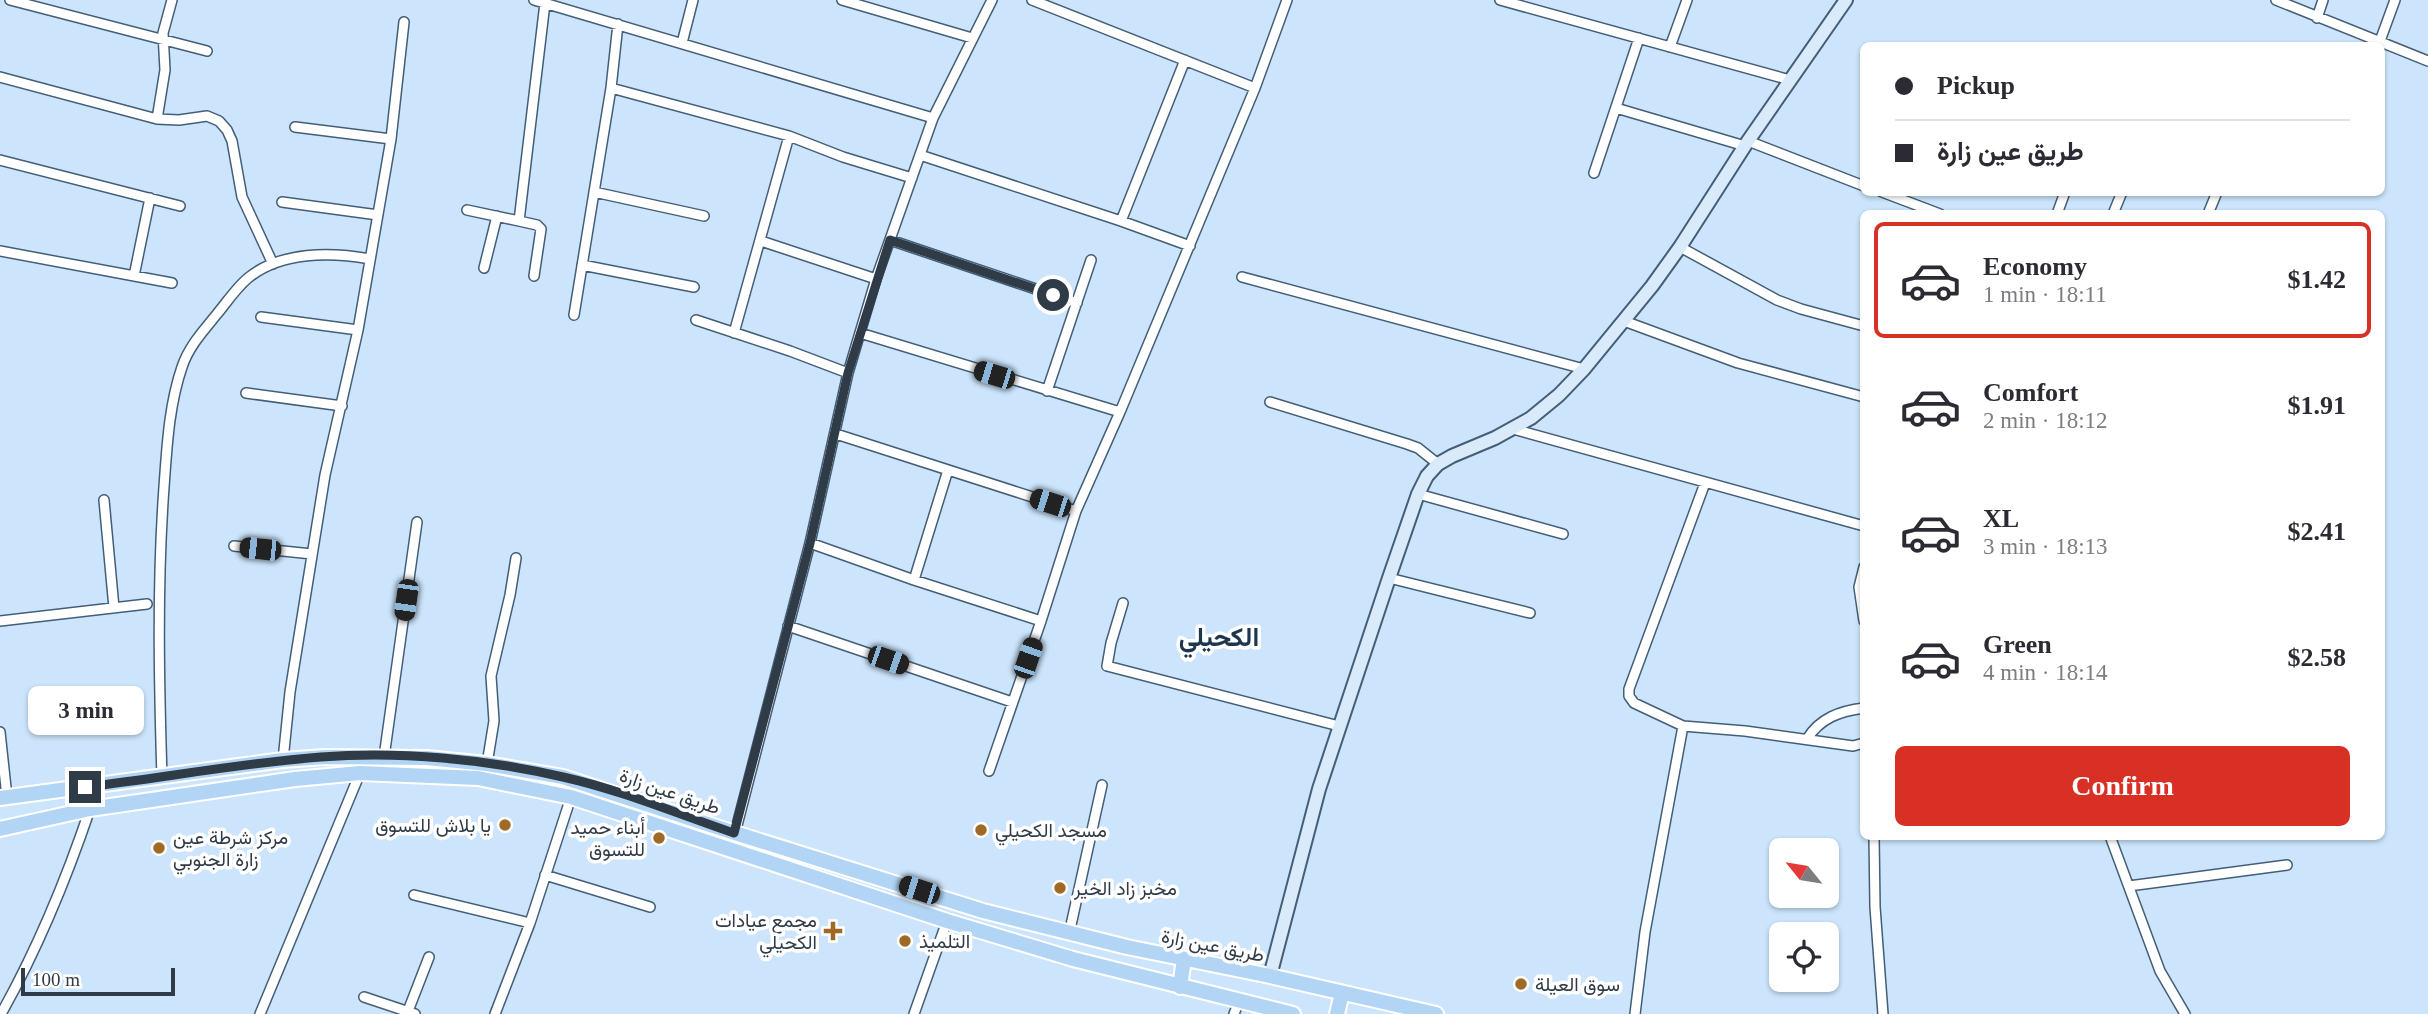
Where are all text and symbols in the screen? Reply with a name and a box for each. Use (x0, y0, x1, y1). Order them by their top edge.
text: Pickup (1937, 71, 2015, 100)
text: طريق عين زارة (1937, 137, 2084, 166)
icon: car (1899, 249, 1962, 312)
text: Economy (1983, 252, 2087, 281)
text: $1.42 (2288, 265, 2346, 294)
route start (1037, 279, 1069, 311)
text: 1 min · 18:11 (1983, 282, 2107, 307)
car (971, 359, 1018, 391)
icon: car (1899, 375, 1962, 438)
text: Comfort (1983, 378, 2078, 407)
text: $1.91 (2288, 391, 2346, 420)
text: 2 min · 18:12 (1983, 408, 2108, 433)
car (1027, 487, 1074, 519)
icon: car (1899, 501, 1962, 564)
text: XL (1983, 504, 2019, 533)
text: $2.41 (2288, 517, 2346, 546)
text: 3 min · 18:13 (1983, 534, 2108, 559)
car (239, 536, 282, 562)
car (393, 578, 420, 622)
district label: الكحيلي (1179, 623, 1259, 659)
icon: car (1899, 627, 1962, 690)
text: Green (1983, 630, 2052, 659)
car (1012, 635, 1045, 681)
car (865, 643, 912, 677)
text: $2.58 (2288, 643, 2346, 672)
text: 4 min · 18:14 (1983, 660, 2108, 685)
callout: 3 min (27, 686, 143, 734)
text: 3 min (58, 698, 114, 723)
button: Confirm (1895, 746, 2350, 826)
street label: طريق عين زارة (617, 765, 723, 819)
route end (69, 771, 101, 803)
place label: يا بلاش للتسوق (375, 815, 491, 837)
marker: يا بلاش للتسوق (497, 817, 513, 833)
place label: أبناء حميد للتسوق (571, 817, 645, 861)
place label: مسجد الكحيلي (995, 820, 1107, 846)
marker: مسجد الكحيلي (973, 822, 989, 838)
place label: مركز شرطة عين زارة الجنوبي (173, 827, 288, 875)
marker: أبناء حميد للتسوق (651, 830, 667, 846)
north arrow (1769, 838, 1839, 908)
map controls (1769, 838, 1839, 992)
marker: مركز شرطة عين زارة الجنوبي (151, 840, 167, 856)
car (896, 874, 943, 906)
place label: مخبز زاد الخير (1073, 878, 1177, 900)
marker: مخبز زاد الخير (1052, 880, 1068, 896)
place label: مجمع عيادات الكحيلي (715, 910, 817, 958)
marker: مجمع عيادات الكحيلي (823, 921, 843, 941)
button: locate (1769, 922, 1839, 992)
street label: طريق عين زارة (1159, 925, 1266, 967)
place label: التلميذ (919, 931, 970, 953)
marker: التلميذ (897, 933, 913, 949)
scale bar (21, 965, 175, 997)
text: 100 m (32, 969, 80, 990)
place label: سوق العيلة (1535, 974, 1620, 996)
marker: سوق العيلة (1513, 976, 1529, 992)

